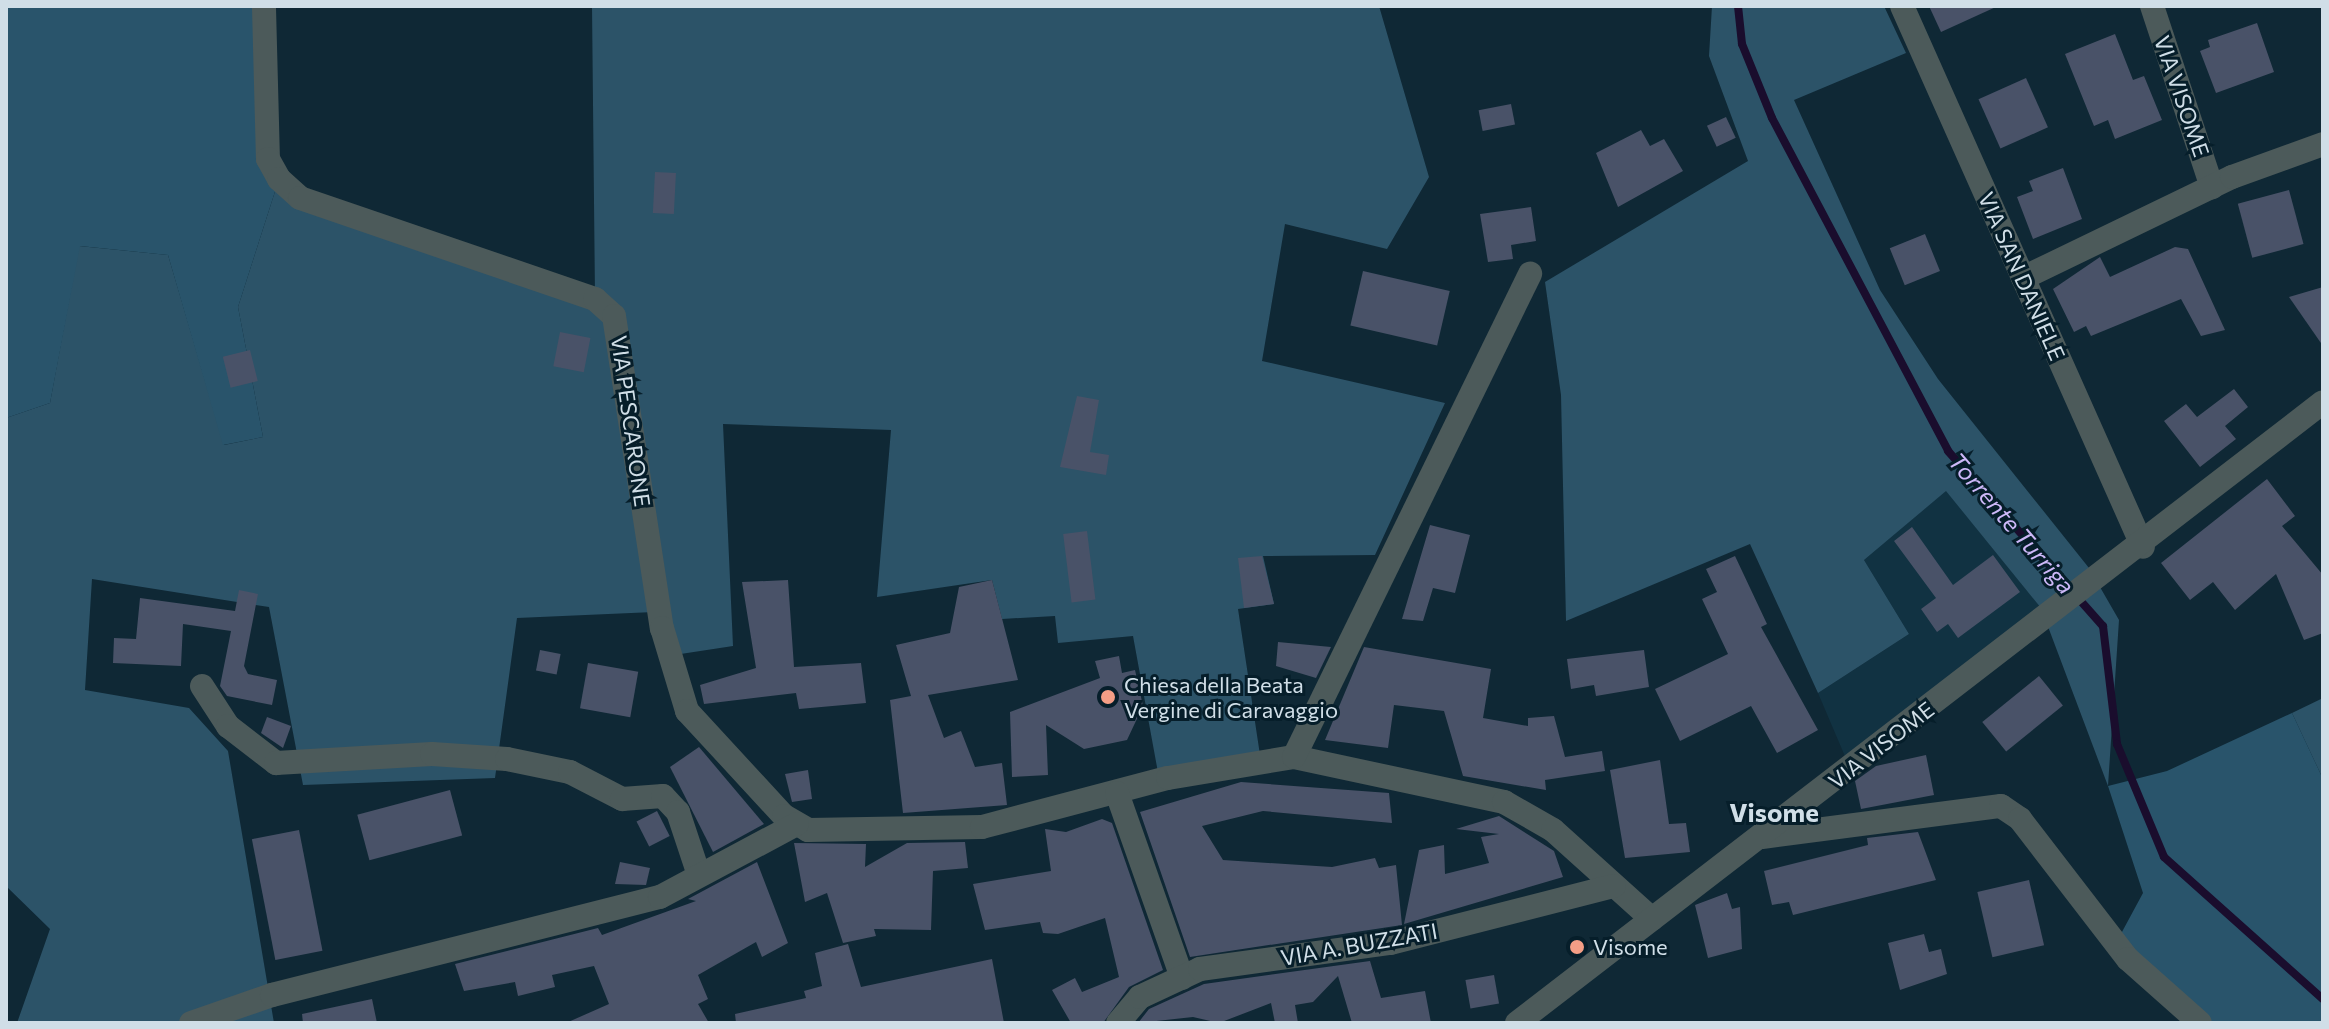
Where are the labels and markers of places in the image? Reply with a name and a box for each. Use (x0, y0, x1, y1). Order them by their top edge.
place label: Chiesa della Beata Vergine di Caravaggio (1124, 671, 1338, 722)
marker: Chiesa della Beata Vergine di Caravaggio (1099, 688, 1117, 706)
place label: Visome (1593, 934, 1668, 960)
marker: Visome (1568, 938, 1586, 956)

